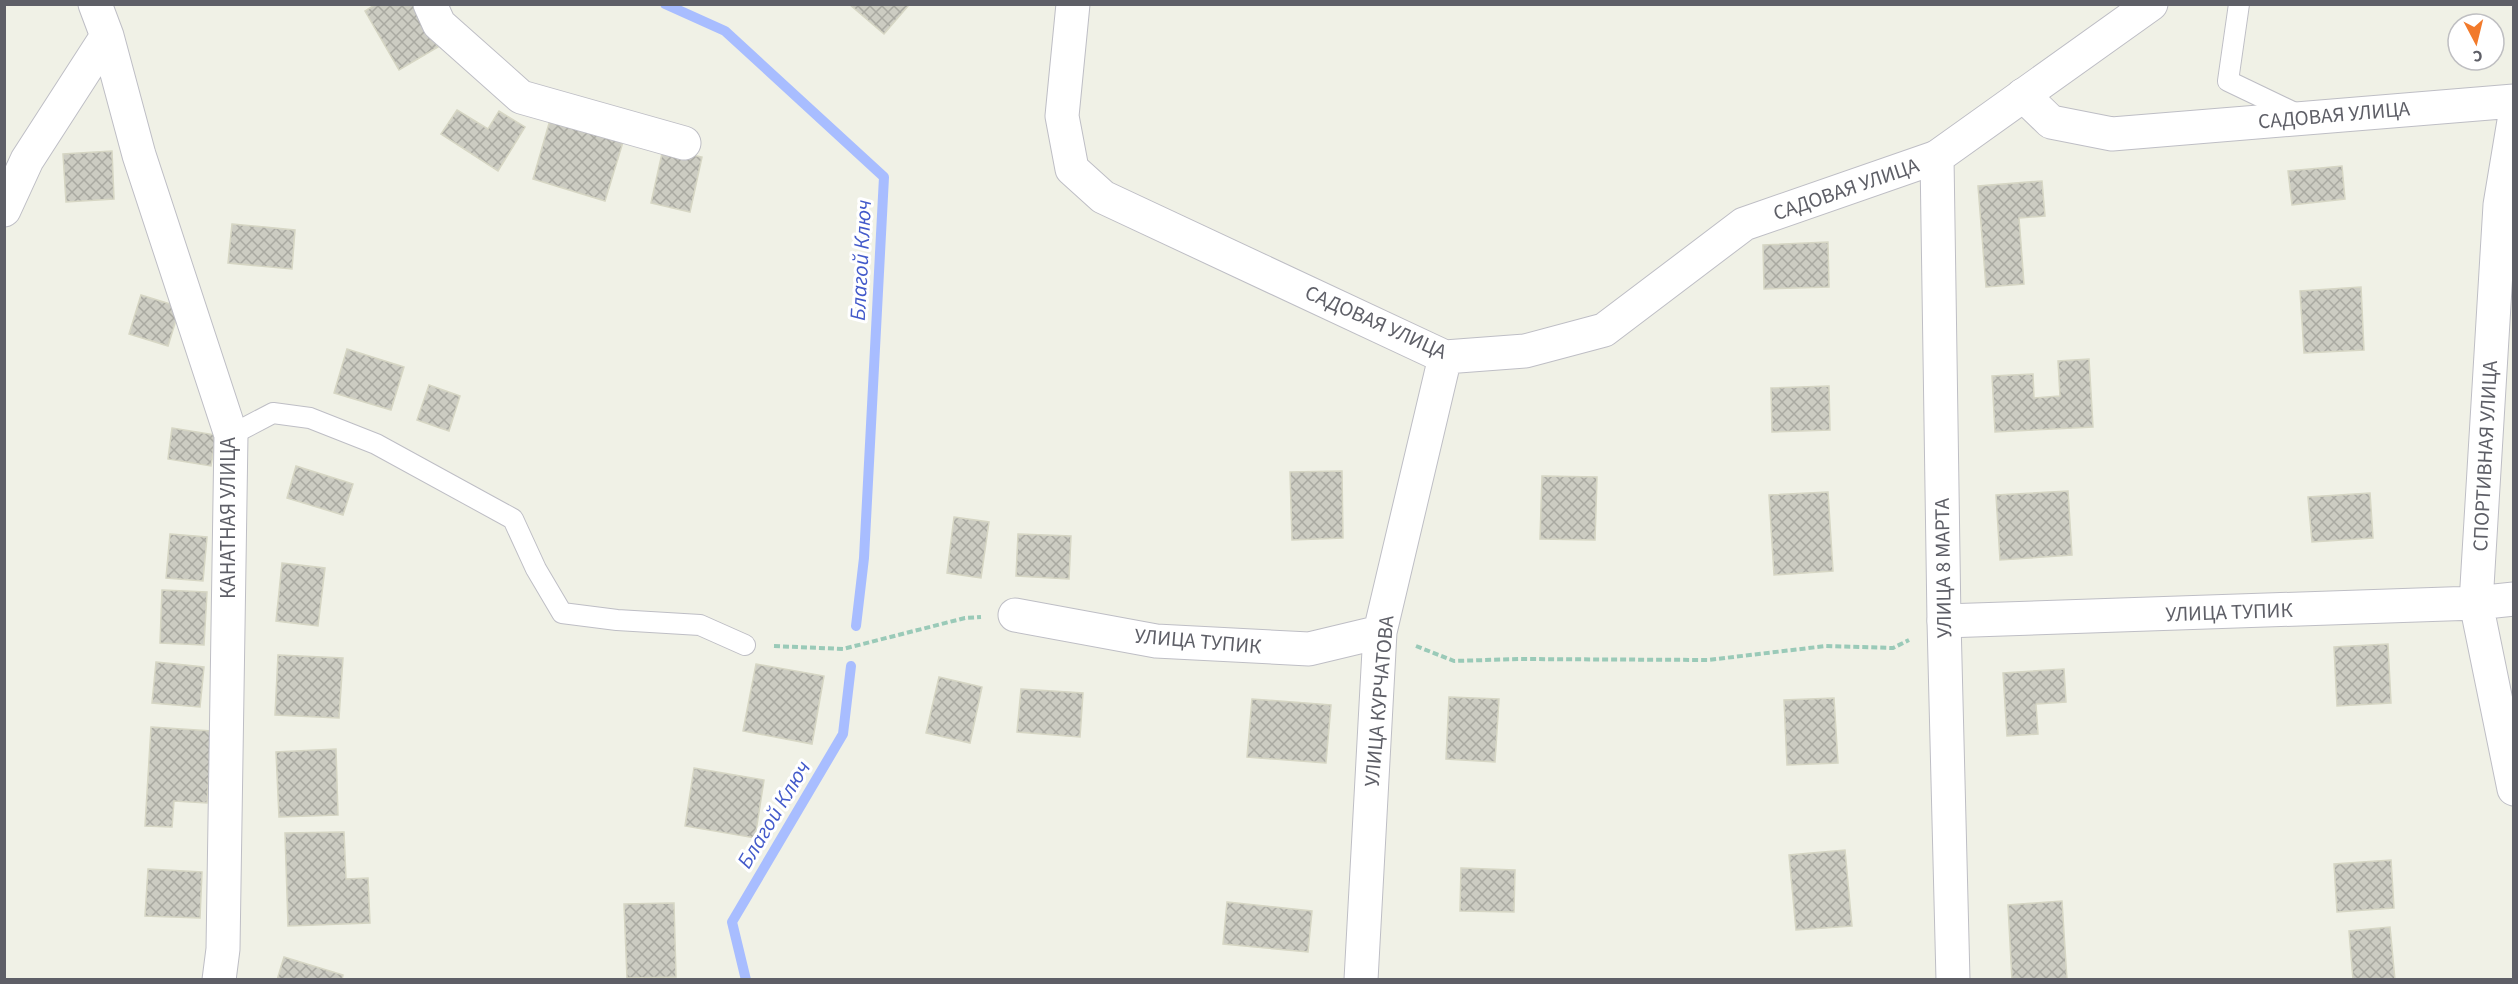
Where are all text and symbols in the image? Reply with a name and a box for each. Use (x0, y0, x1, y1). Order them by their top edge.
north arrow (2446, 12, 2506, 72)
text: С (2472, 44, 2484, 67)
street label: САДОВАЯ УЛИЦА (2257, 93, 2412, 137)
street label: САДОВАЯ УЛИЦА (1769, 150, 1923, 228)
water label: Благой Ключ (842, 199, 880, 321)
street label: САДОВАЯ УЛИЦА (1300, 277, 1452, 367)
street label: СПОРТИВНАЯ УЛИЦА (2465, 359, 2505, 552)
street label: КАНАТНАЯ УЛИЦА (213, 437, 243, 599)
street label: УЛИЦА 8 МАРТА (1927, 497, 1959, 638)
street label: УЛИЦА ТУПИК (2165, 595, 2294, 629)
street label: УЛИЦА КУРЧАТОВА (1357, 614, 1401, 788)
street label: УЛИЦА ТУПИК (1133, 621, 1263, 662)
water label: Благой Ключ (729, 754, 819, 875)

